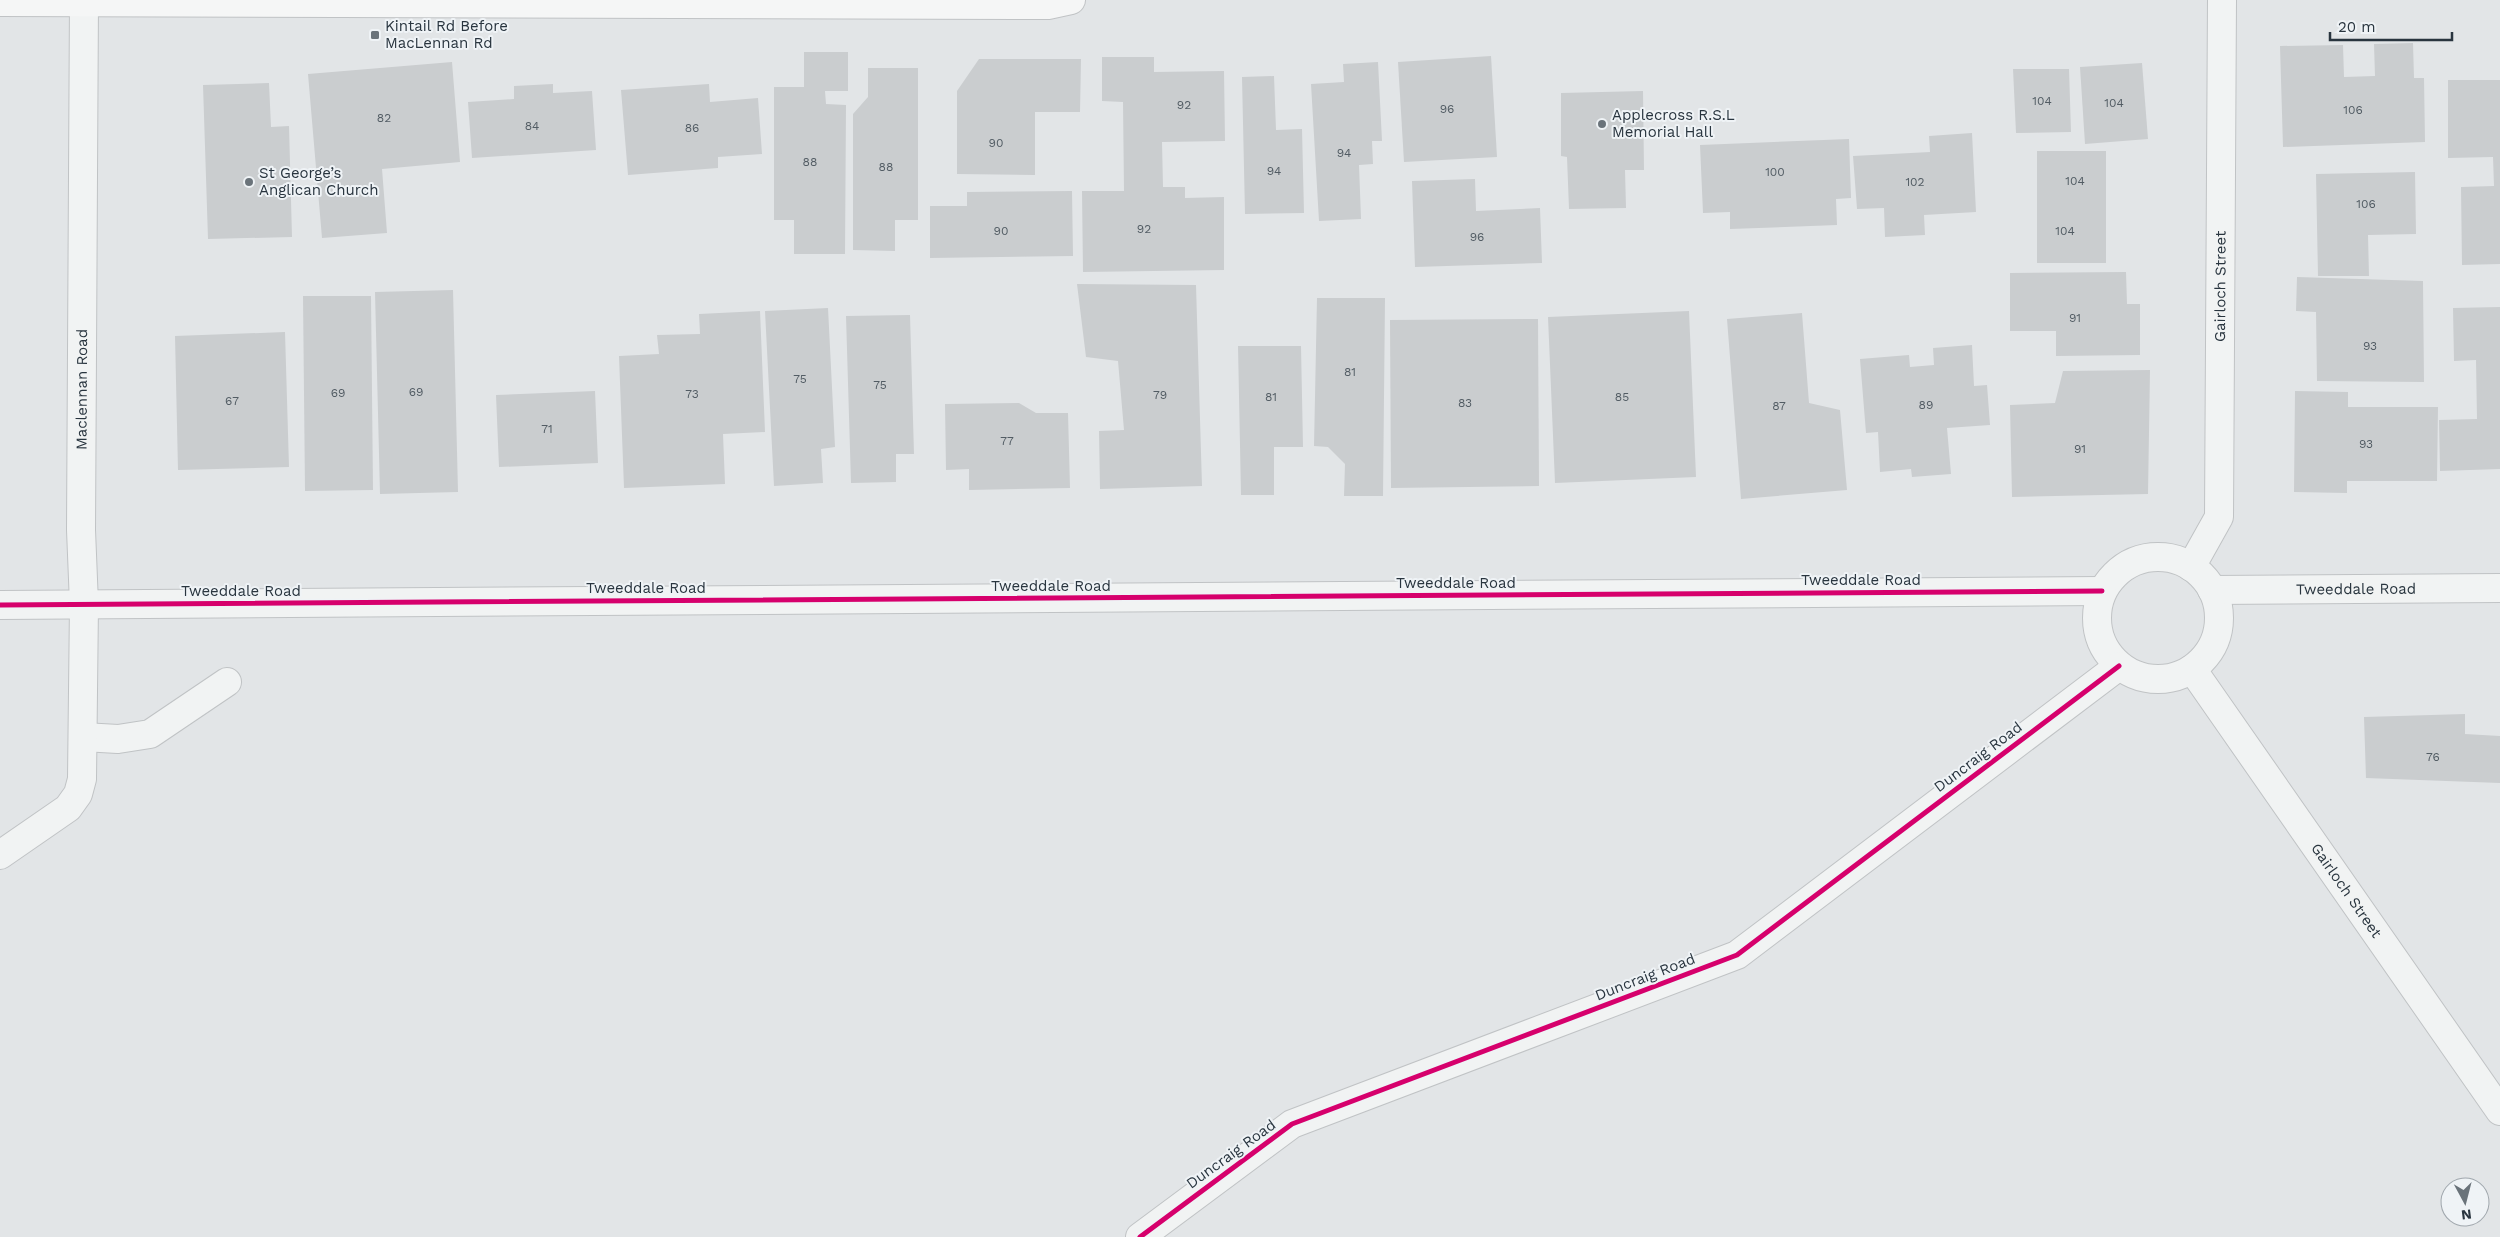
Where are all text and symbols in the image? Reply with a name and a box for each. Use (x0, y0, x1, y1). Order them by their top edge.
scale bar (2330, 10, 2452, 42)
place label: Kintail Rd Before MacLennan Rd (385, 17, 508, 52)
text: 20 m (2338, 18, 2376, 36)
marker: Kintail Rd Before MacLennan Rd (369, 29, 381, 41)
house number: 104 (2032, 94, 2052, 108)
house number: 104 (2104, 96, 2124, 110)
house number: 92 (1177, 98, 1191, 112)
house number: 96 (1440, 102, 1454, 116)
house number: 106 (2343, 103, 2363, 117)
place label: Applecross R.S.L Memorial Hall (1612, 106, 1735, 141)
house number: 82 (377, 111, 391, 125)
marker: Applecross R.S.L Memorial Hall (1596, 118, 1608, 130)
house number: 84 (525, 119, 539, 133)
house number: 86 (685, 121, 699, 135)
house number: 90 (989, 136, 1003, 150)
house number: 94 (1337, 146, 1351, 160)
house number: 88 (803, 155, 817, 169)
house number: 88 (879, 160, 893, 174)
place label: St George’s Anglican Church (259, 164, 378, 199)
house number: 94 (1267, 164, 1281, 178)
house number: 100 (1765, 165, 1785, 179)
house number: 104 (2065, 174, 2085, 188)
house number: 102 (1905, 175, 1925, 189)
marker: St George’s Anglican Church (243, 176, 255, 188)
house number: 106 (2356, 197, 2376, 211)
house number: 92 (1137, 222, 1151, 236)
house number: 90 (994, 224, 1008, 238)
house number: 104 (2055, 224, 2075, 238)
house number: 96 (1470, 230, 1484, 244)
street label: Gairloch Street (2211, 230, 2230, 342)
house number: 91 (2069, 311, 2081, 325)
street label: Maclennan Road (72, 329, 91, 450)
house number: 93 (2363, 339, 2377, 353)
house number: 81 (1344, 365, 1356, 379)
house number: 75 (793, 372, 807, 386)
house number: 75 (873, 378, 887, 392)
house number: 69 (409, 385, 423, 399)
house number: 69 (331, 386, 345, 400)
house number: 73 (685, 387, 699, 401)
house number: 79 (1153, 388, 1167, 402)
house number: 81 (1265, 390, 1277, 404)
house number: 85 (1615, 390, 1629, 404)
house number: 67 (225, 394, 239, 408)
house number: 83 (1458, 396, 1472, 410)
house number: 89 (1919, 398, 1933, 412)
house number: 87 (1772, 399, 1786, 413)
house number: 71 (541, 422, 553, 436)
house number: 77 (1000, 434, 1014, 448)
house number: 93 (2359, 437, 2373, 451)
house number: 91 (2074, 442, 2086, 456)
street label: Tweeddale Road (1801, 571, 1921, 589)
street label: Tweeddale Road (1396, 574, 1516, 592)
street label: Tweeddale Road (991, 577, 1111, 595)
street label: Tweeddale Road (586, 579, 706, 597)
street label: Tweeddale Road (2296, 580, 2416, 598)
street label: Tweeddale Road (181, 582, 301, 600)
street label: Duncraig Road (1930, 718, 2026, 796)
house number: 76 (2426, 750, 2440, 764)
street label: Gairloch Street (2307, 840, 2386, 942)
street label: Duncraig Road (1592, 950, 1698, 1004)
street label: Duncraig Road (1183, 1116, 1279, 1192)
north arrow (2440, 1177, 2490, 1227)
text: N (2460, 1206, 2473, 1223)

